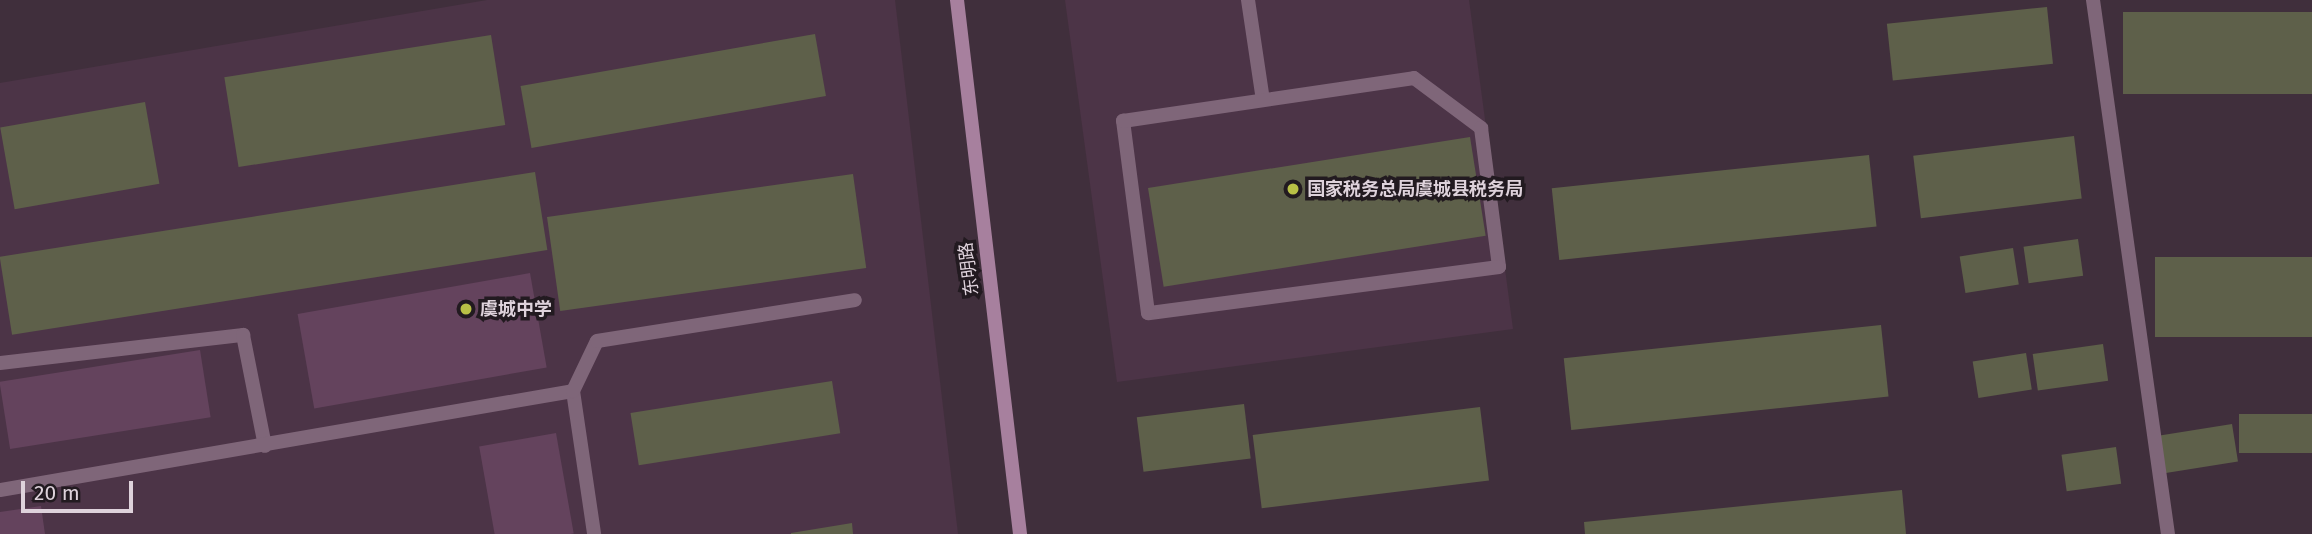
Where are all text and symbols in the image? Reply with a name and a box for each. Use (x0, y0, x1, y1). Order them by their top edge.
place label: 国家税务总局虞城县税务局 (1307, 178, 1523, 200)
marker: 国家税务总局虞城县税务局 (1285, 181, 1301, 197)
street label: 东明路 (955, 241, 983, 297)
place label: 虞城中学 (480, 298, 552, 320)
marker: 虞城中学 (458, 301, 474, 317)
scale bar (24, 468, 136, 512)
text: 20 m (34, 480, 80, 506)

